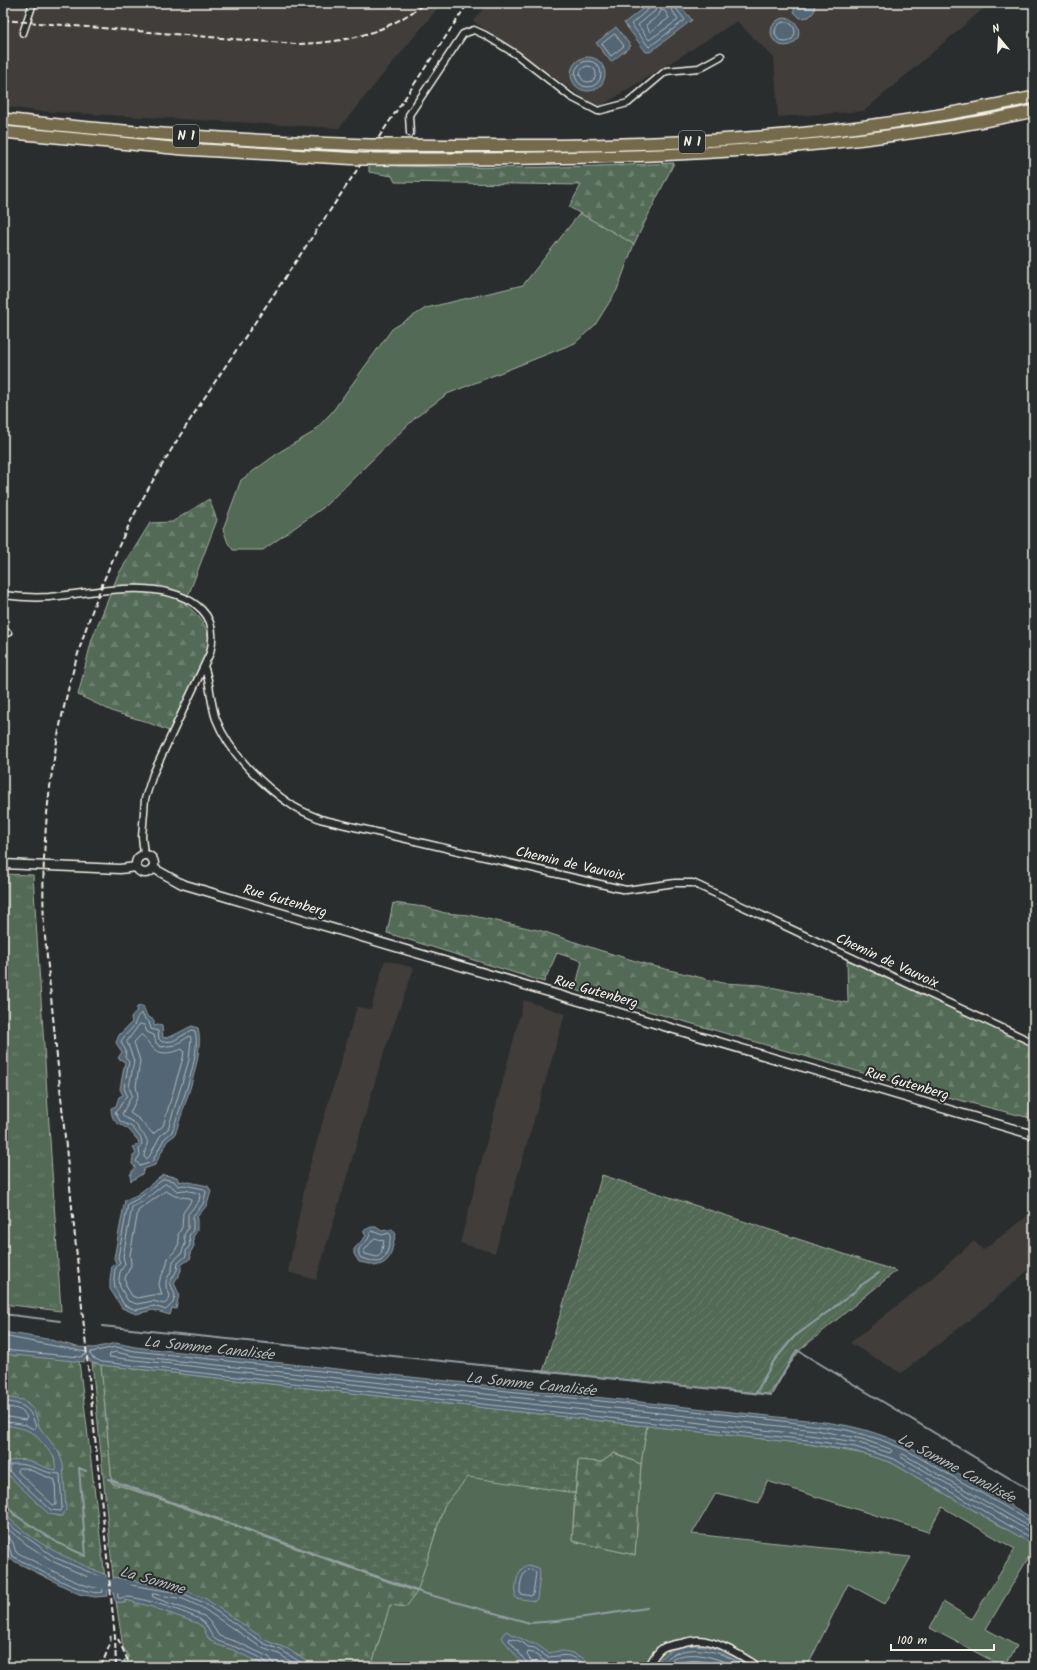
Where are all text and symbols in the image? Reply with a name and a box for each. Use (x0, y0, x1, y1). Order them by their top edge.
north arrow (979, 18, 1019, 58)
text: N (990, 20, 1002, 39)
road number: N 1 (173, 125, 199, 147)
road number: N 1 (679, 131, 705, 153)
street label: Chemin de Vauvoix (513, 841, 628, 887)
street label: Rue Gutenberg (241, 879, 329, 923)
street label: Chemin de Vauvoix (832, 928, 943, 995)
street label: Rue Gutenberg (552, 970, 640, 1014)
street label: Rue Gutenberg (863, 1062, 951, 1106)
water label: La Somme Canalisée (143, 1330, 276, 1368)
water label: La Somme Canalisée (465, 1366, 598, 1404)
water label: La Somme Canalisée (893, 1428, 1020, 1511)
water label: La Somme (117, 1560, 189, 1602)
scale bar (891, 1626, 994, 1652)
text: 100 m (897, 1631, 928, 1650)

